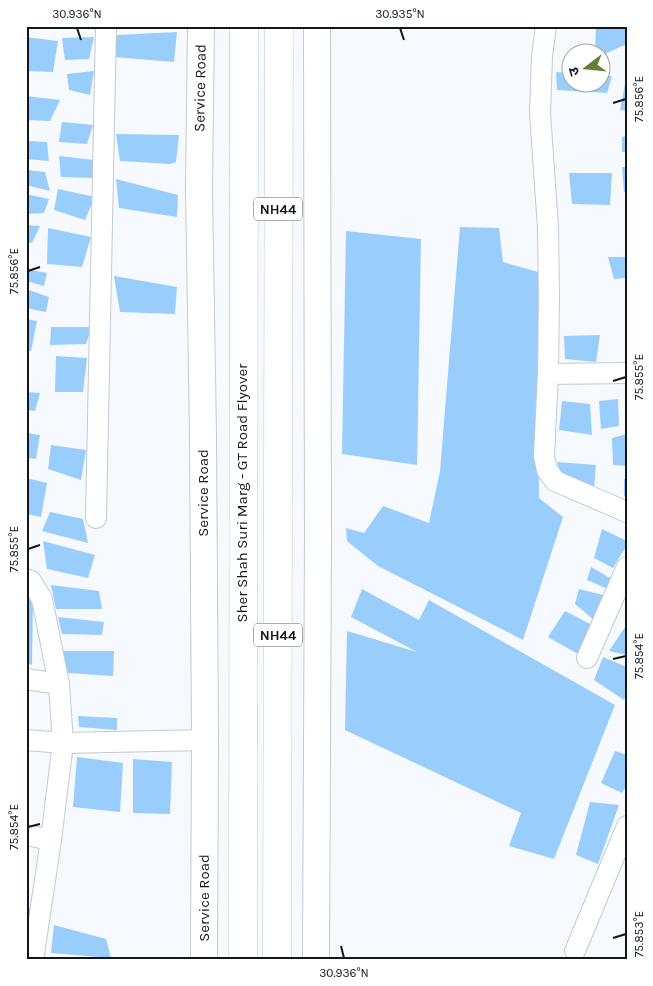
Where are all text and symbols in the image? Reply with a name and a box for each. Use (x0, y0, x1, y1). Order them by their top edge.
text: 30.936°N (52, 7, 102, 21)
text: 30.935°N (375, 7, 425, 21)
north arrow (560, 42, 610, 92)
street label: Service Road (190, 44, 210, 132)
text: उ (564, 64, 583, 78)
text: 75.856°E (632, 76, 646, 122)
road number: NH44 (254, 198, 302, 220)
text: 75.856°E (7, 248, 21, 294)
text: 75.855°E (632, 354, 646, 400)
street label: Sher Shah Suri Marg - GT Road Flyover (233, 363, 251, 623)
street label: Service Road (194, 449, 212, 537)
text: 75.855°E (7, 526, 21, 572)
road number: NH44 (254, 624, 302, 646)
text: 75.854°E (632, 633, 646, 679)
text: 75.854°E (7, 804, 21, 850)
street label: Service Road (195, 854, 213, 942)
text: 75.853°E (632, 911, 646, 957)
text: 30.936°N (319, 966, 369, 980)

